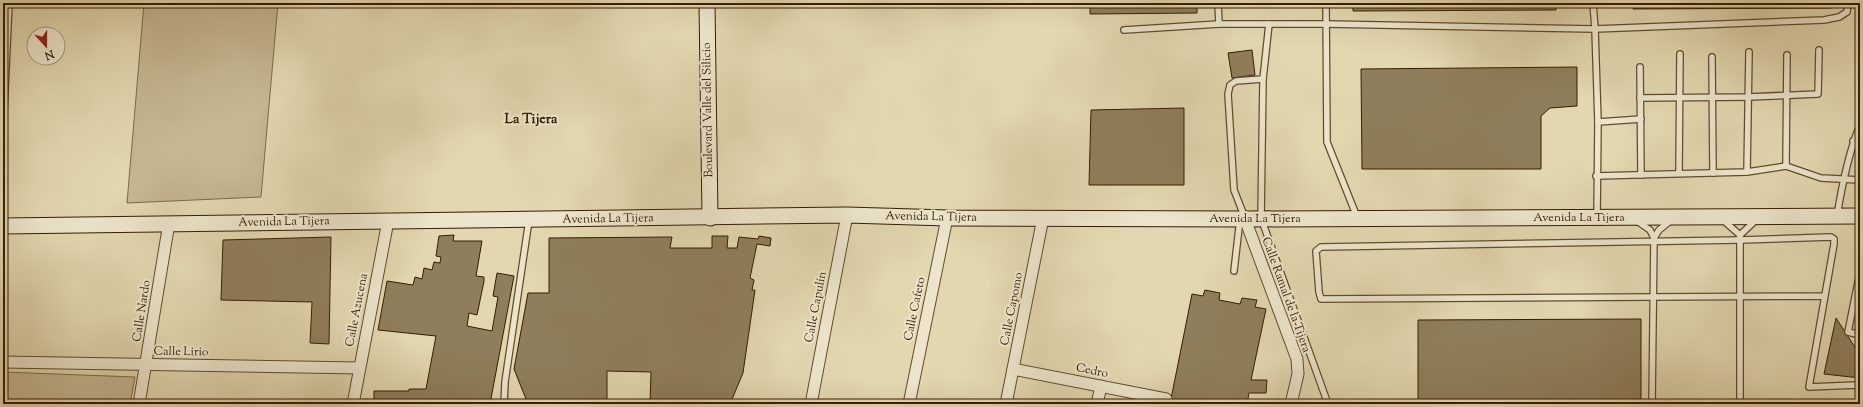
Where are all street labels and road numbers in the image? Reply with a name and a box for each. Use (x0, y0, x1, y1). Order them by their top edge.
street label: Boulevard Valle del Silicio (698, 42, 718, 178)
street label: Avenida La Tijera (885, 207, 977, 227)
street label: Avenida La Tijera (562, 209, 654, 229)
street label: Avenida La Tijera (1533, 209, 1625, 227)
street label: Avenida La Tijera (1209, 210, 1301, 228)
street label: Avenida La Tijera (238, 212, 330, 232)
street label: Calle Ramal de la Tijera (1257, 235, 1315, 356)
street label: Calle Capulín (800, 270, 832, 344)
street label: Calle Capomo (996, 270, 1028, 347)
street label: Calle Azucena (341, 271, 373, 348)
street label: Calle Cafeto (899, 275, 931, 343)
street label: Calle Nardo (128, 278, 156, 343)
street label: Calle Lirio (153, 343, 209, 361)
street label: Cedro (1074, 359, 1110, 383)

